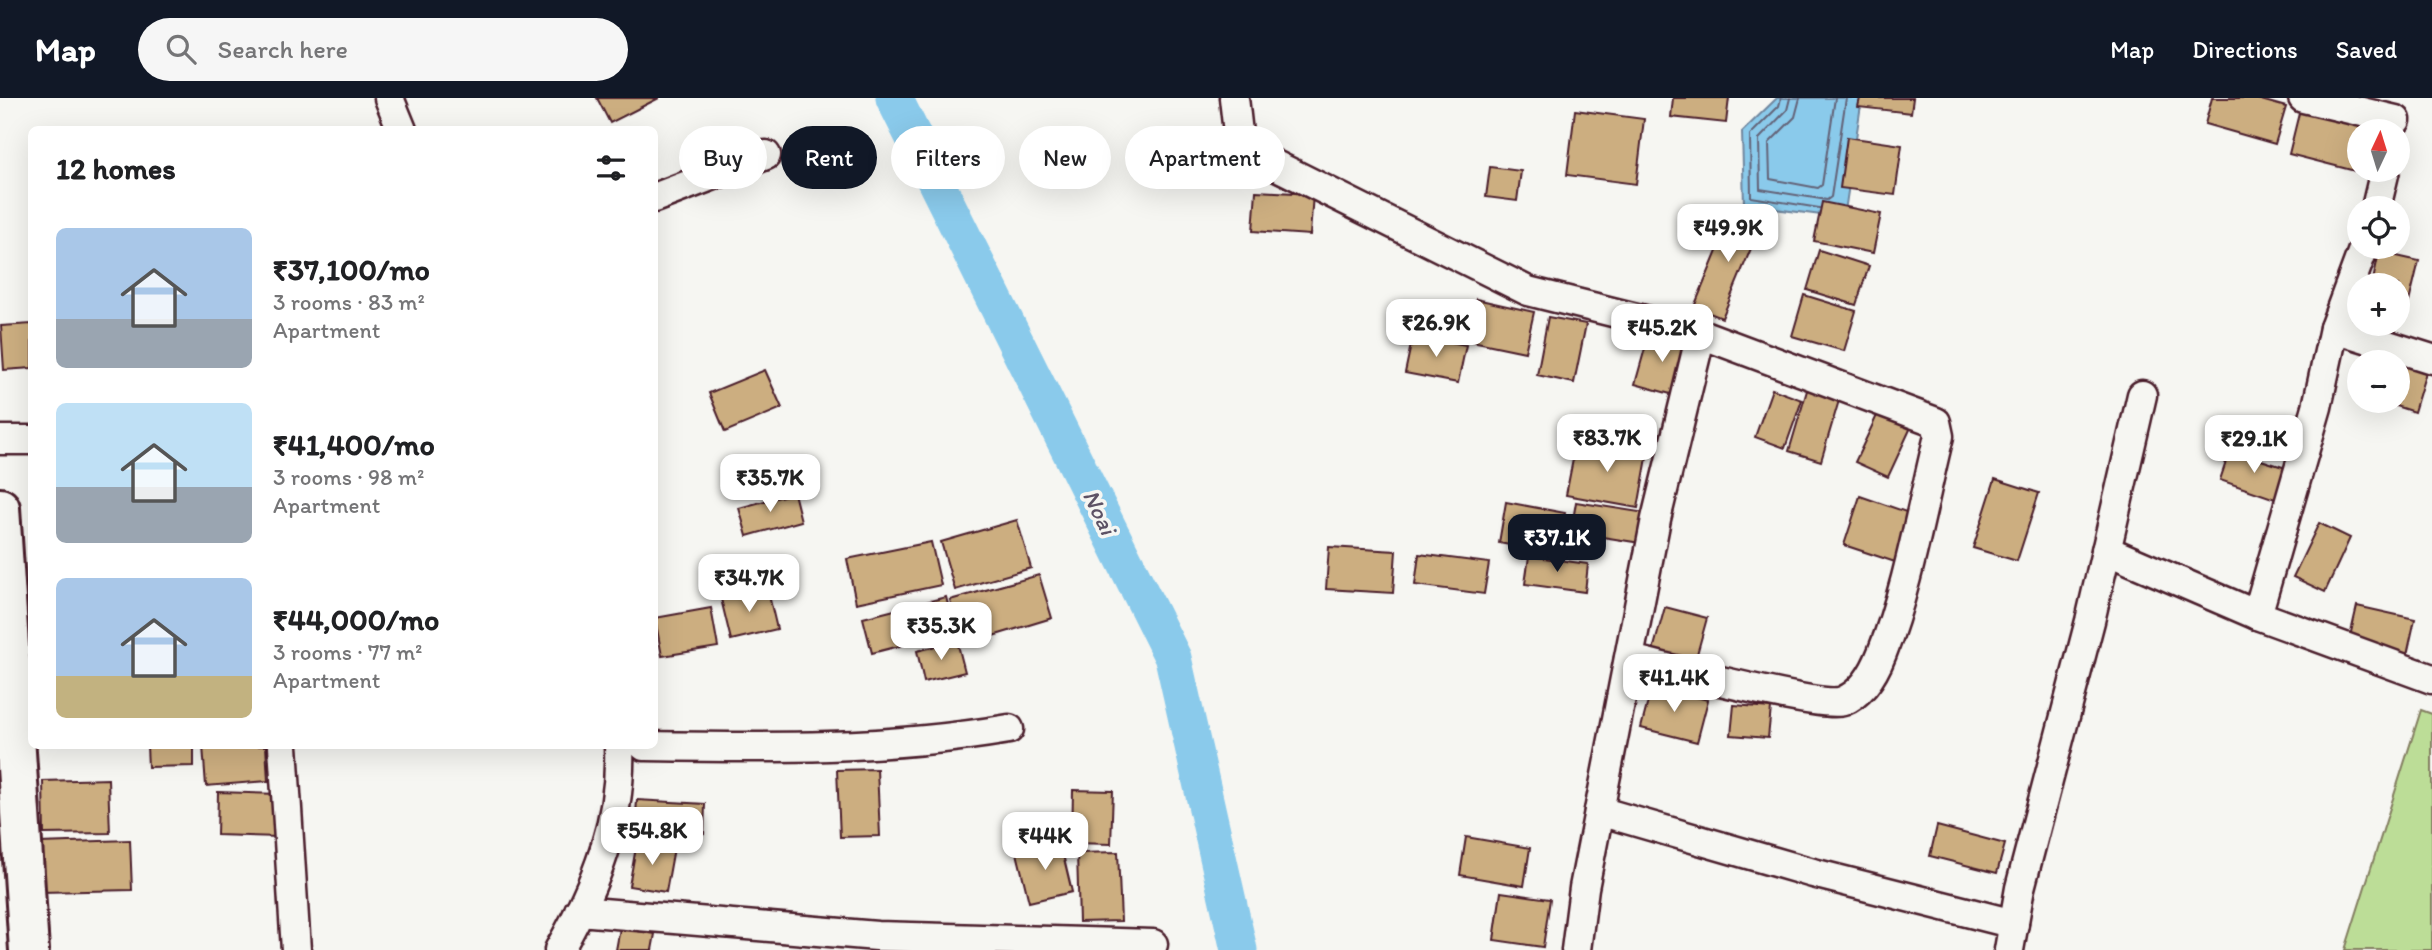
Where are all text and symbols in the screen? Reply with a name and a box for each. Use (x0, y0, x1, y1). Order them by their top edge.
search box (138, 18, 628, 81)
text: Map (35, 30, 96, 69)
icon: search (162, 30, 200, 68)
text: Search here (218, 33, 348, 65)
text: Map (2110, 35, 2154, 64)
text: Directions (2192, 35, 2298, 64)
text: Saved (2336, 35, 2397, 64)
north arrow (2347, 119, 2410, 182)
map controls (2347, 119, 2410, 413)
chip: Buy (679, 126, 767, 189)
chip: Rent (781, 126, 877, 189)
chip: Filters (891, 126, 1005, 189)
chip: New (1019, 126, 1111, 189)
chip: Apartment (1125, 126, 1285, 189)
icon: filters (592, 149, 630, 187)
text: 12 homes (56, 150, 176, 187)
button: locate (2347, 196, 2410, 259)
pin: ₹49.9K (1671, 204, 1785, 264)
text: ₹49.9K (1693, 213, 1763, 241)
text: ₹37,100/mo (273, 251, 430, 288)
icon: home (112, 256, 196, 340)
button: + (2347, 273, 2410, 336)
text: 3 rooms · 83 m² (273, 288, 425, 316)
pin: ₹26.9K (1379, 300, 1493, 359)
pin: ₹45.2K (1605, 304, 1719, 364)
text: ₹26.9K (1402, 308, 1470, 336)
text: ₹45.2K (1627, 313, 1697, 341)
text: Apartment (273, 316, 380, 344)
button: − (2347, 350, 2410, 413)
pin: ₹83.7K (1550, 414, 1664, 474)
pin: ₹29.1K (2197, 416, 2311, 475)
text: ₹83.7K (1573, 423, 1641, 451)
text: ₹29.1K (2221, 424, 2287, 452)
text: ₹41,400/mo (273, 426, 435, 463)
icon: home (112, 431, 196, 515)
pin: ₹35.7K (713, 454, 827, 514)
text: 3 rooms · 98 m² (273, 463, 424, 491)
text: ₹35.7K (736, 463, 804, 491)
water label: Noai (1077, 485, 1124, 542)
text: Apartment (273, 491, 380, 519)
pin: ₹37.1K (1500, 514, 1614, 574)
text: ₹37.1K (1524, 523, 1590, 551)
pin: ₹34.7K (692, 554, 806, 614)
text: ₹34.7K (714, 563, 784, 591)
text: ₹44,000/mo (273, 601, 439, 638)
pin: ₹35.3K (884, 602, 998, 662)
icon: home (112, 606, 196, 690)
text: ₹35.3K (907, 611, 975, 639)
text: 3 rooms · 77 m² (273, 638, 423, 666)
pin: ₹41.4K (1617, 654, 1731, 714)
text: ₹41.4K (1639, 663, 1709, 691)
text: Apartment (273, 666, 380, 694)
pin: ₹54.8K (595, 808, 709, 867)
pin: ₹44K (1004, 812, 1086, 872)
text: ₹54.8K (617, 816, 687, 844)
text: ₹44K (1018, 821, 1072, 849)

